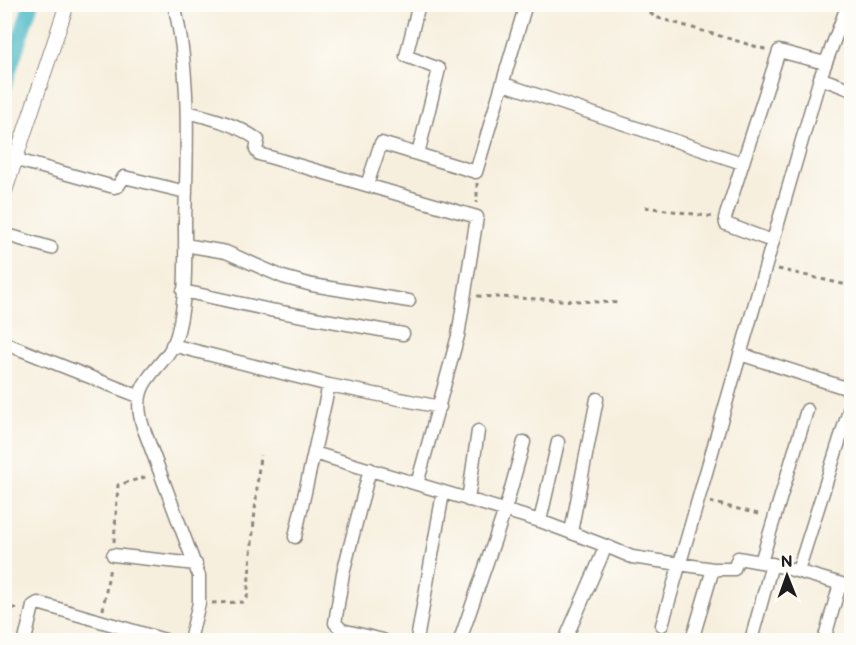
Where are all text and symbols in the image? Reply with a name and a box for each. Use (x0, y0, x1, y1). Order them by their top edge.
north arrow (757, 546, 817, 606)
text: N (781, 553, 793, 572)

